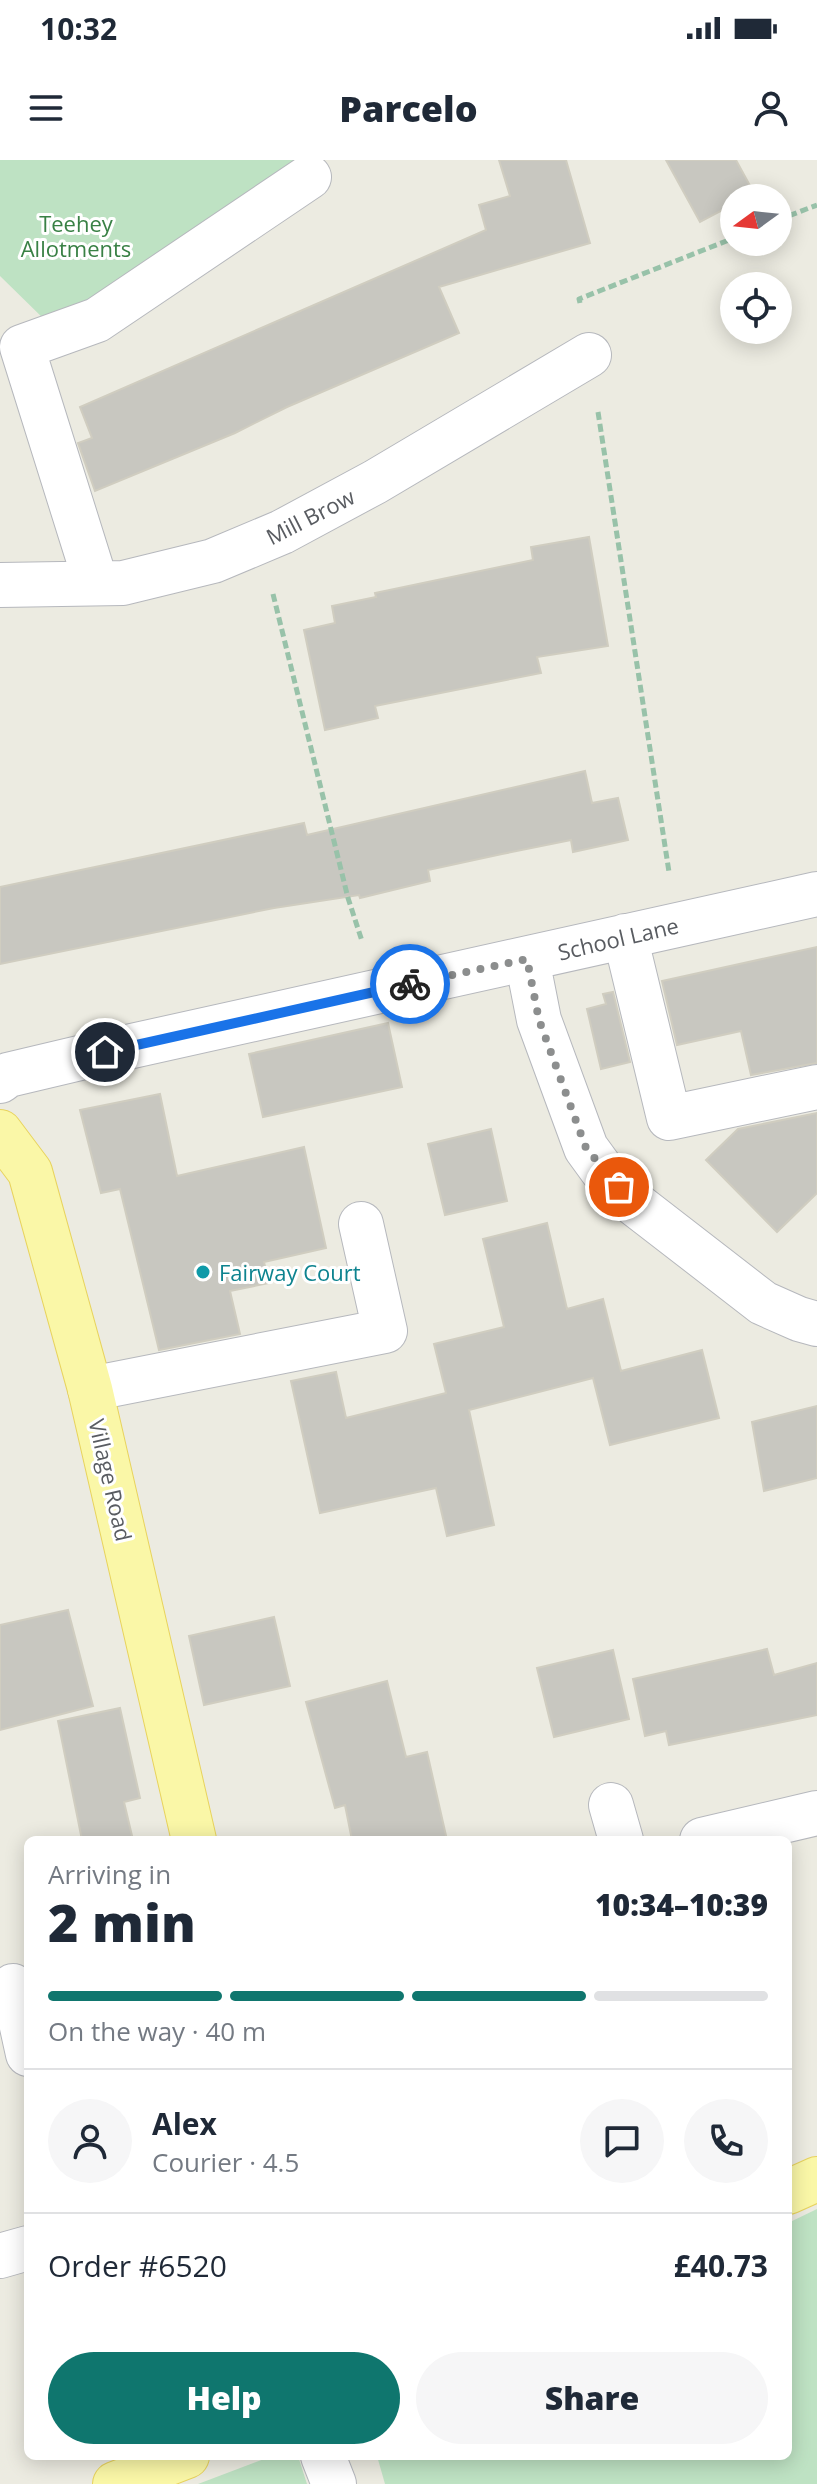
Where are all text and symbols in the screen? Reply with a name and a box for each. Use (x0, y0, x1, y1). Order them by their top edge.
text: 10:32 (40, 8, 117, 49)
text: Parcelo (339, 84, 478, 133)
icon: menu (24, 86, 68, 130)
icon: person (749, 86, 793, 130)
north arrow (720, 184, 792, 256)
map controls (720, 184, 792, 344)
park label: Teehey Allotments (21, 208, 131, 263)
button: locate (720, 272, 792, 344)
street label: Mill Brow (261, 481, 359, 551)
street label: School Lane (555, 910, 681, 966)
courier (370, 944, 450, 1024)
icon: bike (388, 962, 432, 1006)
pin (71, 1018, 139, 1086)
icon: home (83, 1030, 127, 1074)
pin (585, 1153, 653, 1221)
icon: bag (597, 1165, 641, 1209)
place label: Fairway Court (219, 1257, 361, 1287)
marker: Fairway Court (194, 1263, 212, 1281)
street label: Village Road (82, 1416, 140, 1544)
text: Arriving in (48, 1856, 171, 1892)
text: 10:34–10:39 (595, 1884, 768, 1925)
text: 2 min (48, 1886, 196, 1957)
text: On the way · 40 m (48, 2013, 266, 2049)
button: person (48, 2099, 132, 2183)
button: chat (580, 2099, 664, 2183)
button: phone (684, 2099, 768, 2183)
text: Alex (152, 2103, 217, 2144)
text: Courier · 4.5 (152, 2144, 299, 2180)
text: Order #6520 (48, 2245, 227, 2286)
text: £40.73 (674, 2245, 768, 2286)
button: Help (48, 2352, 400, 2444)
button: Share (416, 2352, 768, 2444)

